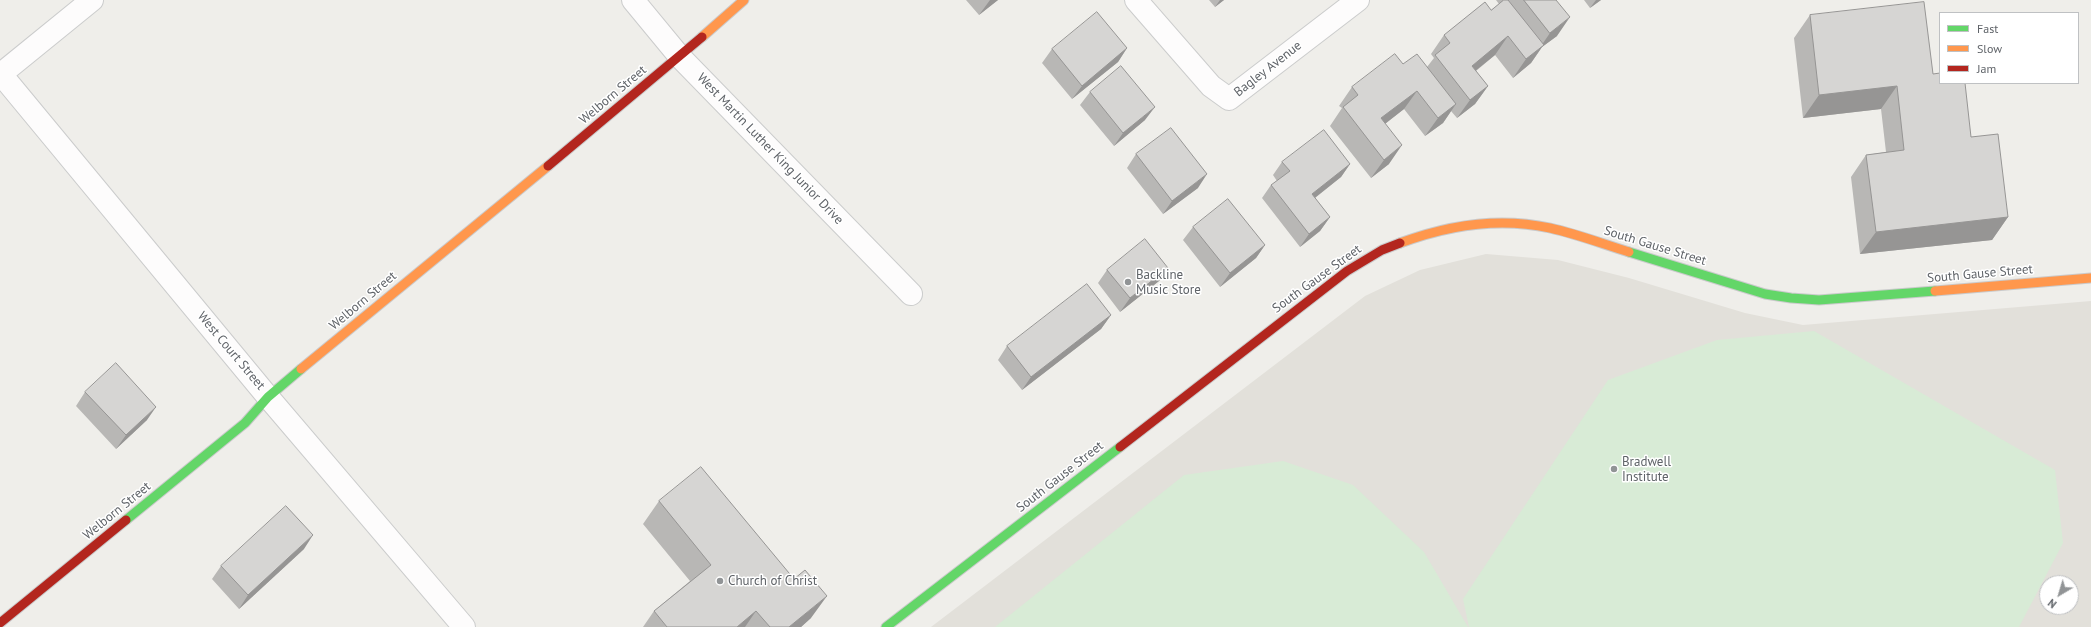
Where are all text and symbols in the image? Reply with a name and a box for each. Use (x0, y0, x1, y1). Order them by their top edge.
legend (1939, 12, 2079, 84)
text: Fast (1977, 21, 1998, 36)
street label: Bagley Avenue (1231, 38, 1305, 100)
text: Slow (1977, 41, 2002, 56)
text: Jam (1977, 61, 1996, 76)
street label: Welborn Street (576, 62, 650, 128)
street label: West Martin Luther King Junior Drive (694, 70, 846, 228)
street label: South Gause Street (1602, 223, 1708, 269)
street label: South Gause Street (1270, 242, 1364, 316)
street label: South Gause Street (1927, 262, 2033, 286)
place label: Backline Music Store (1136, 267, 1201, 298)
street label: Welborn Street (326, 268, 400, 334)
marker: Backline Music Store (1123, 277, 1133, 287)
street label: West Court Street (194, 309, 268, 393)
street label: South Gause Street (1013, 438, 1107, 516)
place label: Bradwell Institute (1622, 454, 1671, 485)
marker: Bradwell Institute (1609, 464, 1619, 474)
street label: Welborn Street (80, 479, 154, 543)
place label: Church of Christ (728, 573, 817, 589)
north arrow (2039, 575, 2079, 615)
marker: Church of Christ (715, 576, 725, 586)
text: N (2045, 596, 2059, 611)

